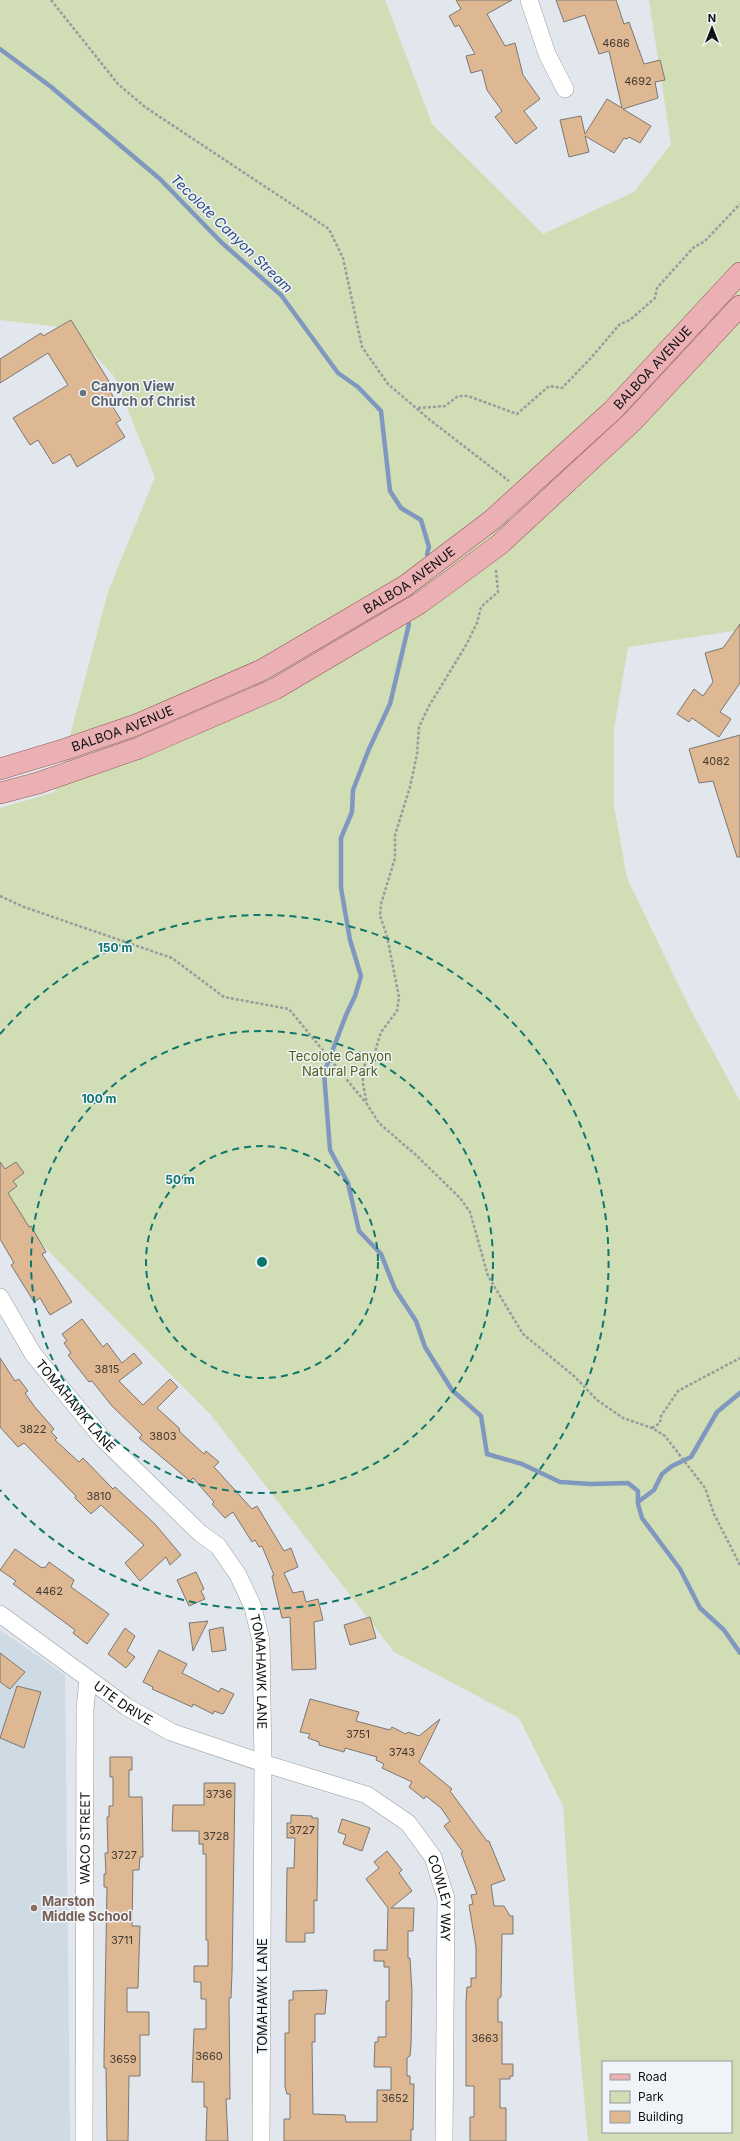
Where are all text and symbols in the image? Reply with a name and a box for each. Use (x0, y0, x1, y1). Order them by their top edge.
north arrow (692, 8, 732, 48)
text: N (708, 11, 716, 25)
house number: 4686 (602, 36, 630, 50)
house number: 4692 (624, 74, 652, 88)
water label: Tecolote Canyon Stream (167, 170, 297, 296)
street label: BALBOA AVENUE (610, 323, 695, 412)
place label: Canyon View Church of Christ (91, 378, 196, 409)
marker: Canyon View Church of Christ (78, 388, 88, 398)
street label: BALBOA AVENUE (360, 543, 458, 617)
street label: BALBOA AVENUE (69, 702, 176, 755)
house number: 4082 (702, 754, 730, 768)
text: 150 m (98, 940, 132, 955)
park label: Tecolote Canyon Natural Park (288, 1048, 392, 1079)
text: 100 m (81, 1091, 117, 1106)
text: 50 m (165, 1172, 195, 1187)
centre of rings (255, 1255, 269, 1269)
street label: TOMAHAWK LANE (33, 1356, 119, 1455)
house number: 3815 (95, 1362, 120, 1376)
house number: 3822 (19, 1422, 47, 1436)
house number: 3803 (149, 1429, 177, 1443)
house number: 3810 (86, 1489, 112, 1503)
house number: 4462 (35, 1584, 63, 1598)
street label: TOMAHAWK LANE (247, 1612, 270, 1729)
street label: UTE DRIVE (91, 1677, 156, 1728)
house number: 3751 (346, 1727, 370, 1741)
house number: 3743 (389, 1745, 415, 1759)
house number: 3736 (206, 1787, 232, 1801)
street label: WACO STREET (77, 1792, 93, 1884)
house number: 3727 (289, 1823, 315, 1837)
house number: 3728 (203, 1829, 229, 1843)
house number: 3727 (111, 1848, 137, 1862)
street label: COWLEY WAY (425, 1852, 454, 1942)
place label: Marston Middle School (42, 1893, 132, 1924)
marker: Marston Middle School (29, 1903, 39, 1913)
house number: 3711 (111, 1933, 133, 1947)
street label: TOMAHAWK LANE (254, 1938, 270, 2054)
house number: 3663 (471, 2031, 499, 2045)
house number: 3660 (195, 2049, 223, 2063)
house number: 3659 (109, 2052, 137, 2066)
legend (602, 2061, 732, 2133)
text: Road (638, 2069, 667, 2084)
text: Park (638, 2089, 664, 2104)
house number: 3652 (381, 2091, 409, 2105)
text: Building (638, 2109, 683, 2124)

